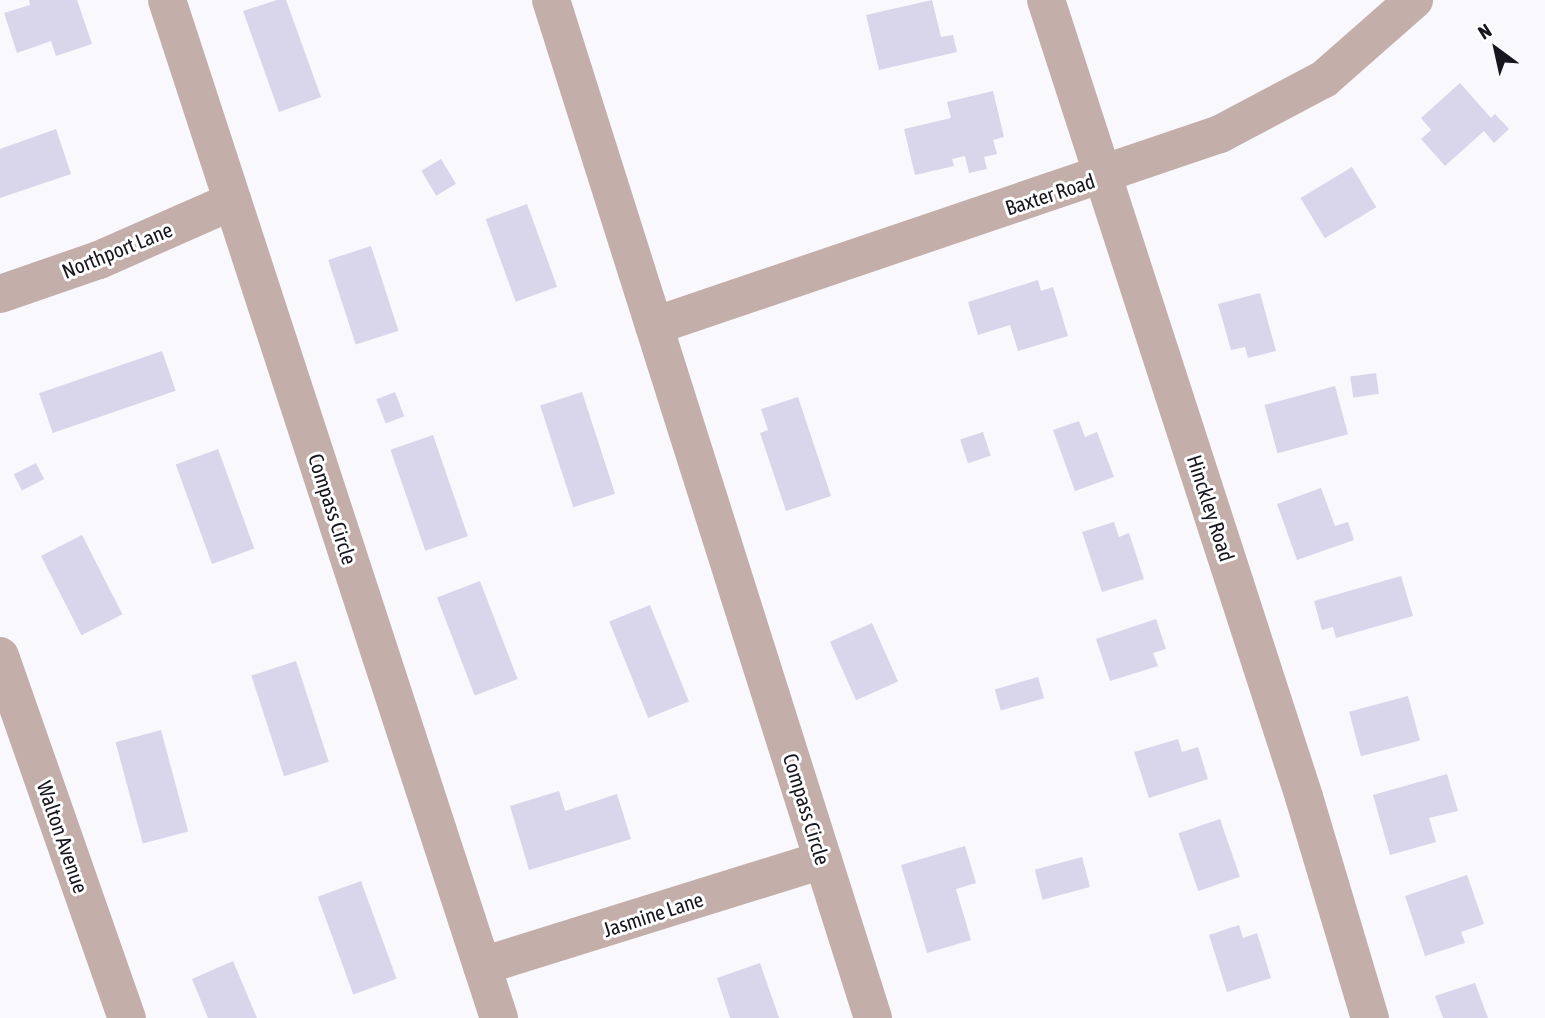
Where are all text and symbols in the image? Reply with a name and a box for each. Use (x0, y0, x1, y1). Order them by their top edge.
north arrow (1461, 14, 1531, 84)
text: N (1474, 19, 1495, 44)
street label: Baxter Road (1002, 168, 1098, 220)
street label: Northport Lane (58, 216, 176, 284)
street label: Compass Circle (303, 450, 363, 568)
street label: Hinckley Road (1182, 452, 1240, 564)
street label: Compass Circle (778, 750, 836, 868)
street label: Walton Avenue (32, 778, 94, 896)
street label: Jasmine Lane (600, 886, 706, 942)

